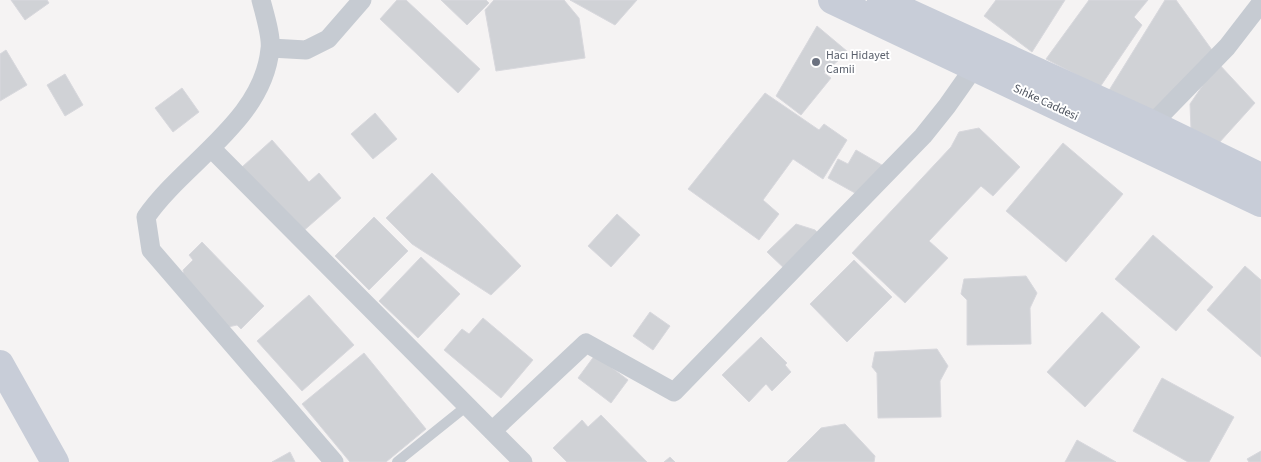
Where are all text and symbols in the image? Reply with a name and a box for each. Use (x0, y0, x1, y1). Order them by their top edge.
place label: Hacı Hidayet Camii (826, 47, 890, 78)
marker: Hacı Hidayet Camii (810, 56, 822, 68)
street label: Sıhke Caddesi (1010, 80, 1081, 125)

